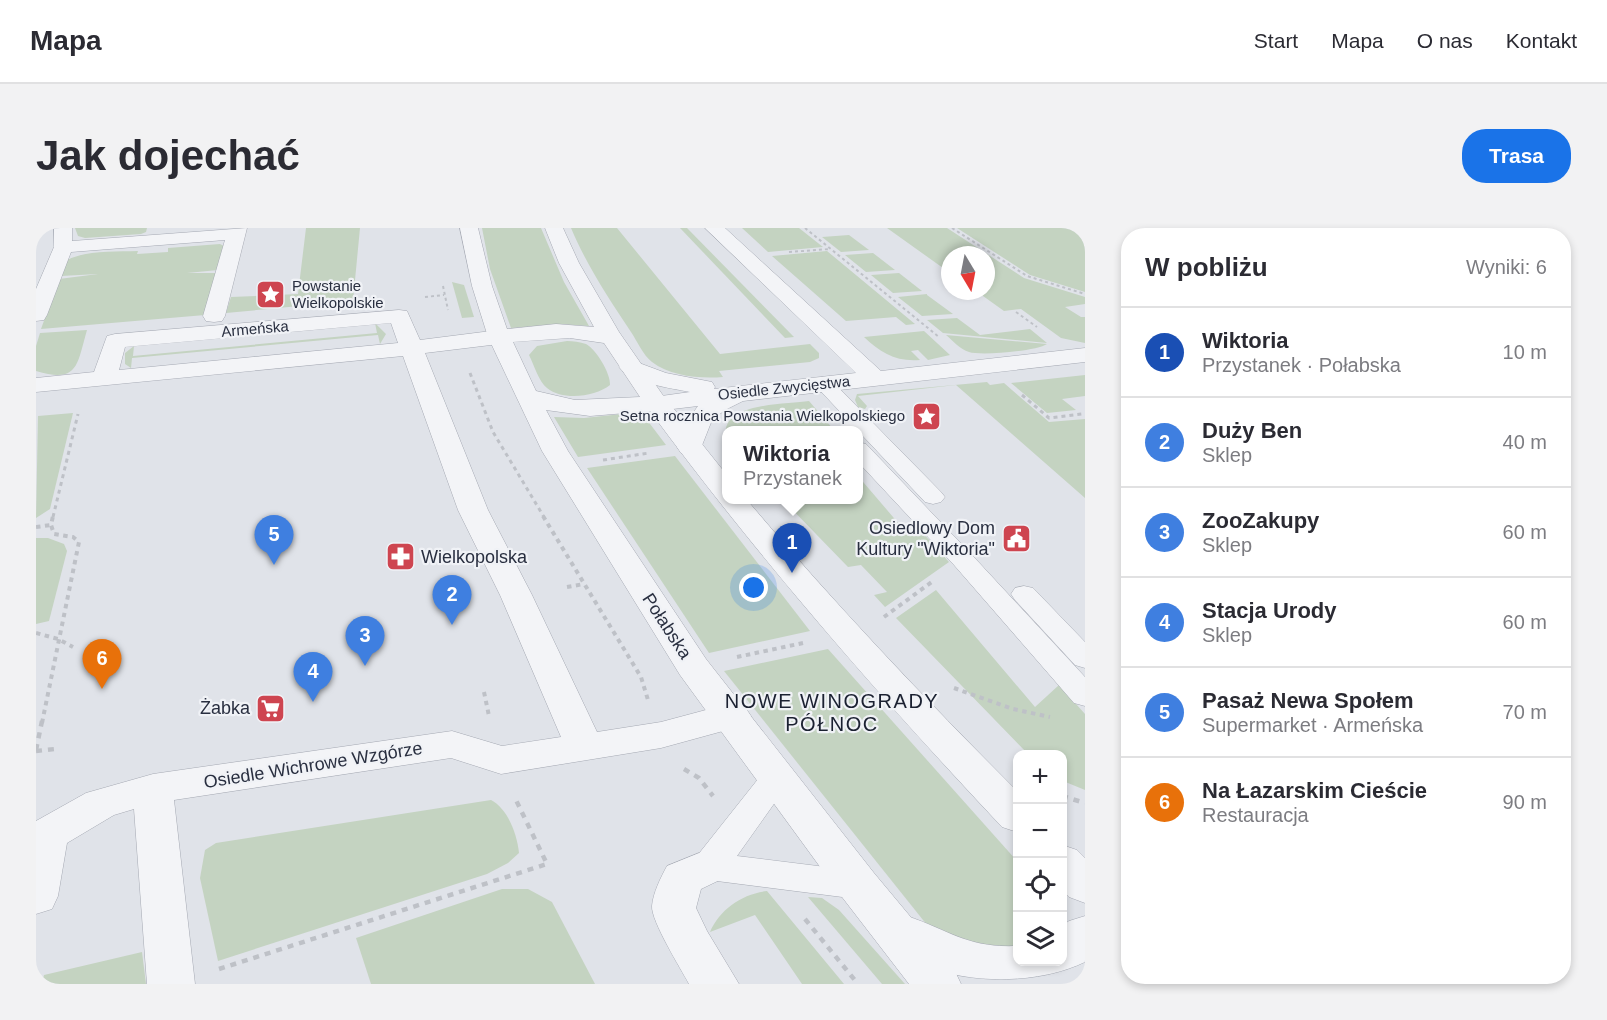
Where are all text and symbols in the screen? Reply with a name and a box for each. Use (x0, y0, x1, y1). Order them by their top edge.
text: Mapa (30, 25, 102, 56)
text: Start (1254, 29, 1298, 52)
text: Mapa (1331, 29, 1384, 52)
text: O nas (1417, 29, 1473, 52)
text: Kontakt (1506, 29, 1577, 52)
button: Trasa (1462, 129, 1571, 183)
text: Jak dojechać (36, 132, 300, 179)
north arrow (941, 246, 995, 300)
text: W pobliżu (1145, 252, 1268, 282)
text: Wyniki: 6 (1466, 256, 1547, 278)
place label: Powstanie Wielkopolskie (292, 277, 384, 311)
place icon: Powstanie Wielkopolskie (255, 279, 287, 311)
street label: Armeńska (221, 317, 290, 340)
text: Wiktoria (1202, 328, 1289, 353)
text: 1 (1159, 341, 1170, 363)
text: 10 m (1503, 341, 1547, 363)
text: Przystanek · Połabska (1202, 354, 1401, 376)
street label: Osiedle Zwycięstwa (717, 372, 851, 403)
place icon: Setna rocznica Powstania Wielkopolskiego (910, 400, 942, 432)
place label: Setna rocznica Powstania Wielkopolskiego (620, 407, 905, 424)
text: Duży Ben (1202, 418, 1302, 443)
popup (722, 426, 863, 504)
text: 2 (1159, 431, 1170, 453)
text: 40 m (1503, 431, 1547, 453)
text: Wiktoria (743, 441, 830, 466)
text: Sklep (1202, 444, 1252, 466)
text: Przystanek (743, 467, 842, 489)
text: ZooZakupy (1202, 508, 1319, 533)
pin: 5 (254, 516, 294, 565)
place label: Osiedlowy Dom Kultury "Wiktoria" (856, 518, 995, 559)
text: 3 (1159, 521, 1170, 543)
text: 60 m (1503, 521, 1547, 543)
public building icon: Osiedlowy Dom Kultury "Wiktoria" (1000, 522, 1032, 554)
pin: 1 (772, 524, 812, 573)
text: Sklep (1202, 534, 1252, 556)
pharmacy icon: Wielkopolska (384, 541, 416, 573)
place label: Wielkopolska (421, 547, 528, 567)
your location (739, 573, 768, 602)
pin: 2 (432, 576, 472, 625)
street label: Połabska (638, 589, 696, 663)
text: Stacja Urody (1202, 598, 1337, 623)
text: 4 (1159, 611, 1170, 633)
text: 60 m (1503, 611, 1547, 633)
pin: 3 (346, 616, 384, 666)
text: Sklep (1202, 624, 1252, 646)
pin: 6 (82, 640, 122, 689)
pin: 4 (294, 652, 332, 702)
text: Pasaż Newa Społem (1202, 688, 1414, 713)
district label: NOWE WINOGRADY PÓŁNOC (725, 690, 939, 735)
supermarket icon: Żabka (255, 692, 287, 724)
place label: Żabka (200, 698, 251, 718)
text: 5 (1159, 701, 1170, 723)
text: 70 m (1503, 701, 1547, 723)
text: Supermarket · Armeńska (1202, 714, 1423, 736)
street label: Osiedle Wichrowe Wzgórze (202, 738, 424, 792)
map controls (1013, 750, 1067, 966)
button: + (1013, 750, 1067, 804)
text: Na Łazarskim Cieście (1202, 778, 1427, 803)
text: 6 (1159, 791, 1170, 813)
text: 90 m (1503, 791, 1547, 813)
button: − (1013, 804, 1067, 858)
text: Restauracja (1202, 804, 1309, 826)
button: locate (1013, 858, 1067, 912)
button: layers (1013, 912, 1067, 966)

